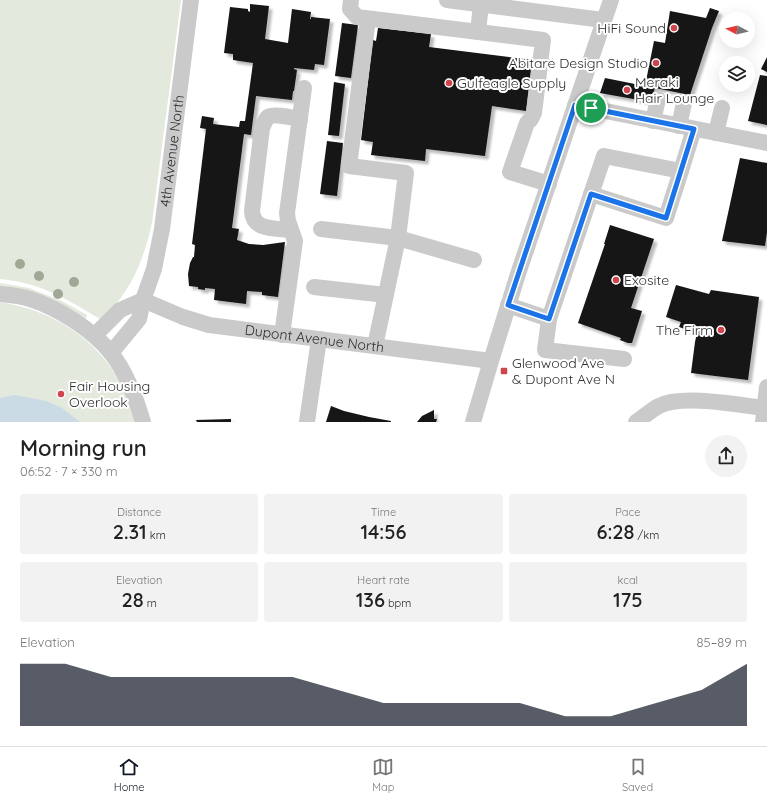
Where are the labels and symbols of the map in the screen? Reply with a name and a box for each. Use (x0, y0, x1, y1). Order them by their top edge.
north arrow (719, 12, 755, 48)
place label: HiFi Sound (597, 19, 666, 37)
marker: HiFi Sound (669, 23, 679, 33)
place label: Abitare Design Studio (509, 54, 648, 72)
marker: Abitare Design Studio (651, 58, 661, 68)
place label: Meraki Hair Lounge (635, 73, 714, 107)
place label: Gulfeagle Supply (457, 74, 566, 92)
marker: Gulfeagle Supply (444, 78, 454, 88)
marker: Meraki Hair Lounge (622, 85, 632, 95)
pin (574, 91, 608, 125)
street label: 4th Avenue North (156, 94, 188, 208)
place label: Exosite (624, 271, 669, 289)
marker: Exosite (611, 275, 621, 285)
street label: Dupont Avenue North (244, 321, 385, 356)
place label: The Firm (656, 321, 713, 339)
marker: The Firm (716, 325, 726, 335)
place label: Glenwood Ave & Dupont Ave N (512, 354, 615, 388)
marker: Glenwood Ave & Dupont Ave N (499, 366, 509, 376)
place label: Fair Housing Overlook (69, 377, 150, 411)
marker: Fair Housing Overlook (56, 389, 66, 399)

